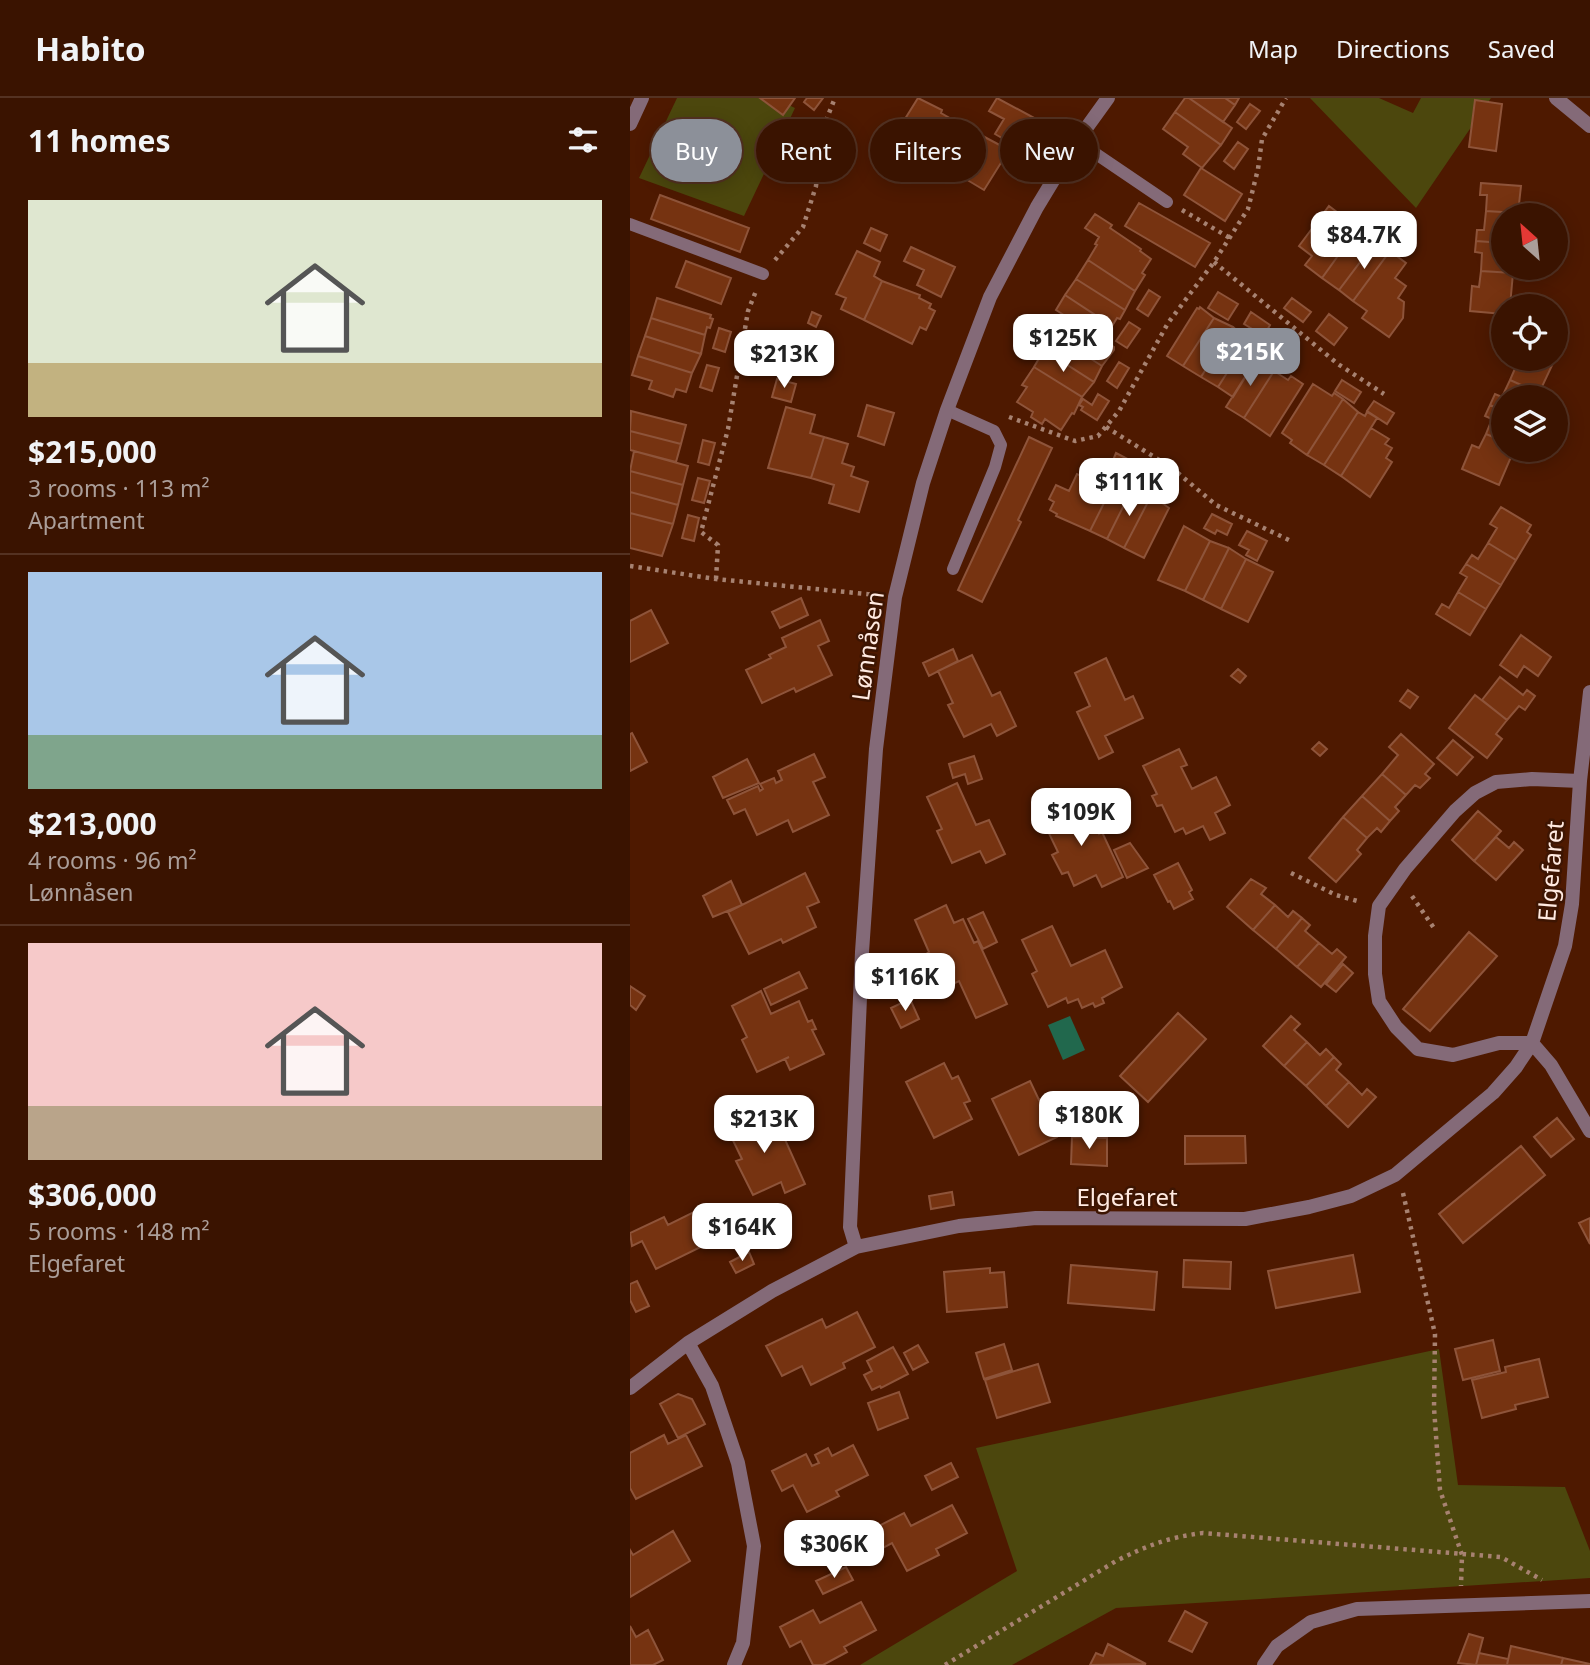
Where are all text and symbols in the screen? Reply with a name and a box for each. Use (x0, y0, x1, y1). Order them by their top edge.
text: Habito (35, 26, 146, 71)
text: Map (1248, 32, 1298, 65)
text: Directions (1336, 32, 1450, 65)
text: Saved (1488, 32, 1555, 65)
chip: Buy (651, 119, 742, 182)
chip: Rent (756, 119, 856, 182)
chip: Filters (870, 119, 986, 182)
chip: New (1000, 119, 1098, 182)
text: 11 homes (28, 120, 171, 161)
icon: filters (564, 121, 602, 159)
north arrow (1491, 203, 1568, 280)
map controls (1491, 203, 1568, 462)
pin: $84.7K (1307, 212, 1421, 271)
text: $84.7K (1327, 218, 1401, 250)
icon: home (252, 245, 378, 371)
button: locate (1491, 294, 1568, 371)
pin: $125K (1014, 314, 1112, 374)
text: $125K (1029, 321, 1097, 353)
pin: $215K (1201, 328, 1299, 388)
pin: $213K (735, 330, 833, 390)
text: $215K (1216, 335, 1284, 367)
text: $213K (750, 337, 818, 369)
button: layers (1491, 385, 1568, 462)
text: $215,000 (28, 431, 157, 472)
pin: $111K (1080, 458, 1178, 518)
text: $111K (1095, 465, 1163, 497)
text: 3 rooms · 113 m² (28, 472, 210, 504)
text: Apartment (28, 504, 145, 536)
street label: Lønnåsen (843, 589, 891, 703)
icon: home (252, 617, 378, 743)
pin: $109K (1032, 788, 1130, 848)
text: $109K (1047, 795, 1115, 827)
text: $213,000 (28, 803, 157, 844)
street label: Elgefaret (1529, 819, 1571, 923)
text: 4 rooms · 96 m² (28, 844, 197, 876)
text: Lønnåsen (28, 876, 134, 908)
pin: $116K (856, 954, 954, 1013)
text: $116K (871, 960, 939, 992)
icon: home (252, 988, 378, 1114)
pin: $180K (1040, 1091, 1138, 1151)
pin: $213K (715, 1096, 813, 1155)
text: $180K (1055, 1098, 1123, 1130)
text: $213K (730, 1102, 798, 1134)
text: $306,000 (28, 1174, 157, 1215)
street label: Elgefaret (1076, 1180, 1178, 1213)
pin: $164K (693, 1204, 791, 1263)
text: $164K (708, 1210, 776, 1242)
text: 5 rooms · 148 m² (28, 1215, 210, 1247)
text: Elgefaret (28, 1247, 125, 1279)
pin: $306K (785, 1520, 883, 1580)
text: $306K (800, 1527, 868, 1559)

